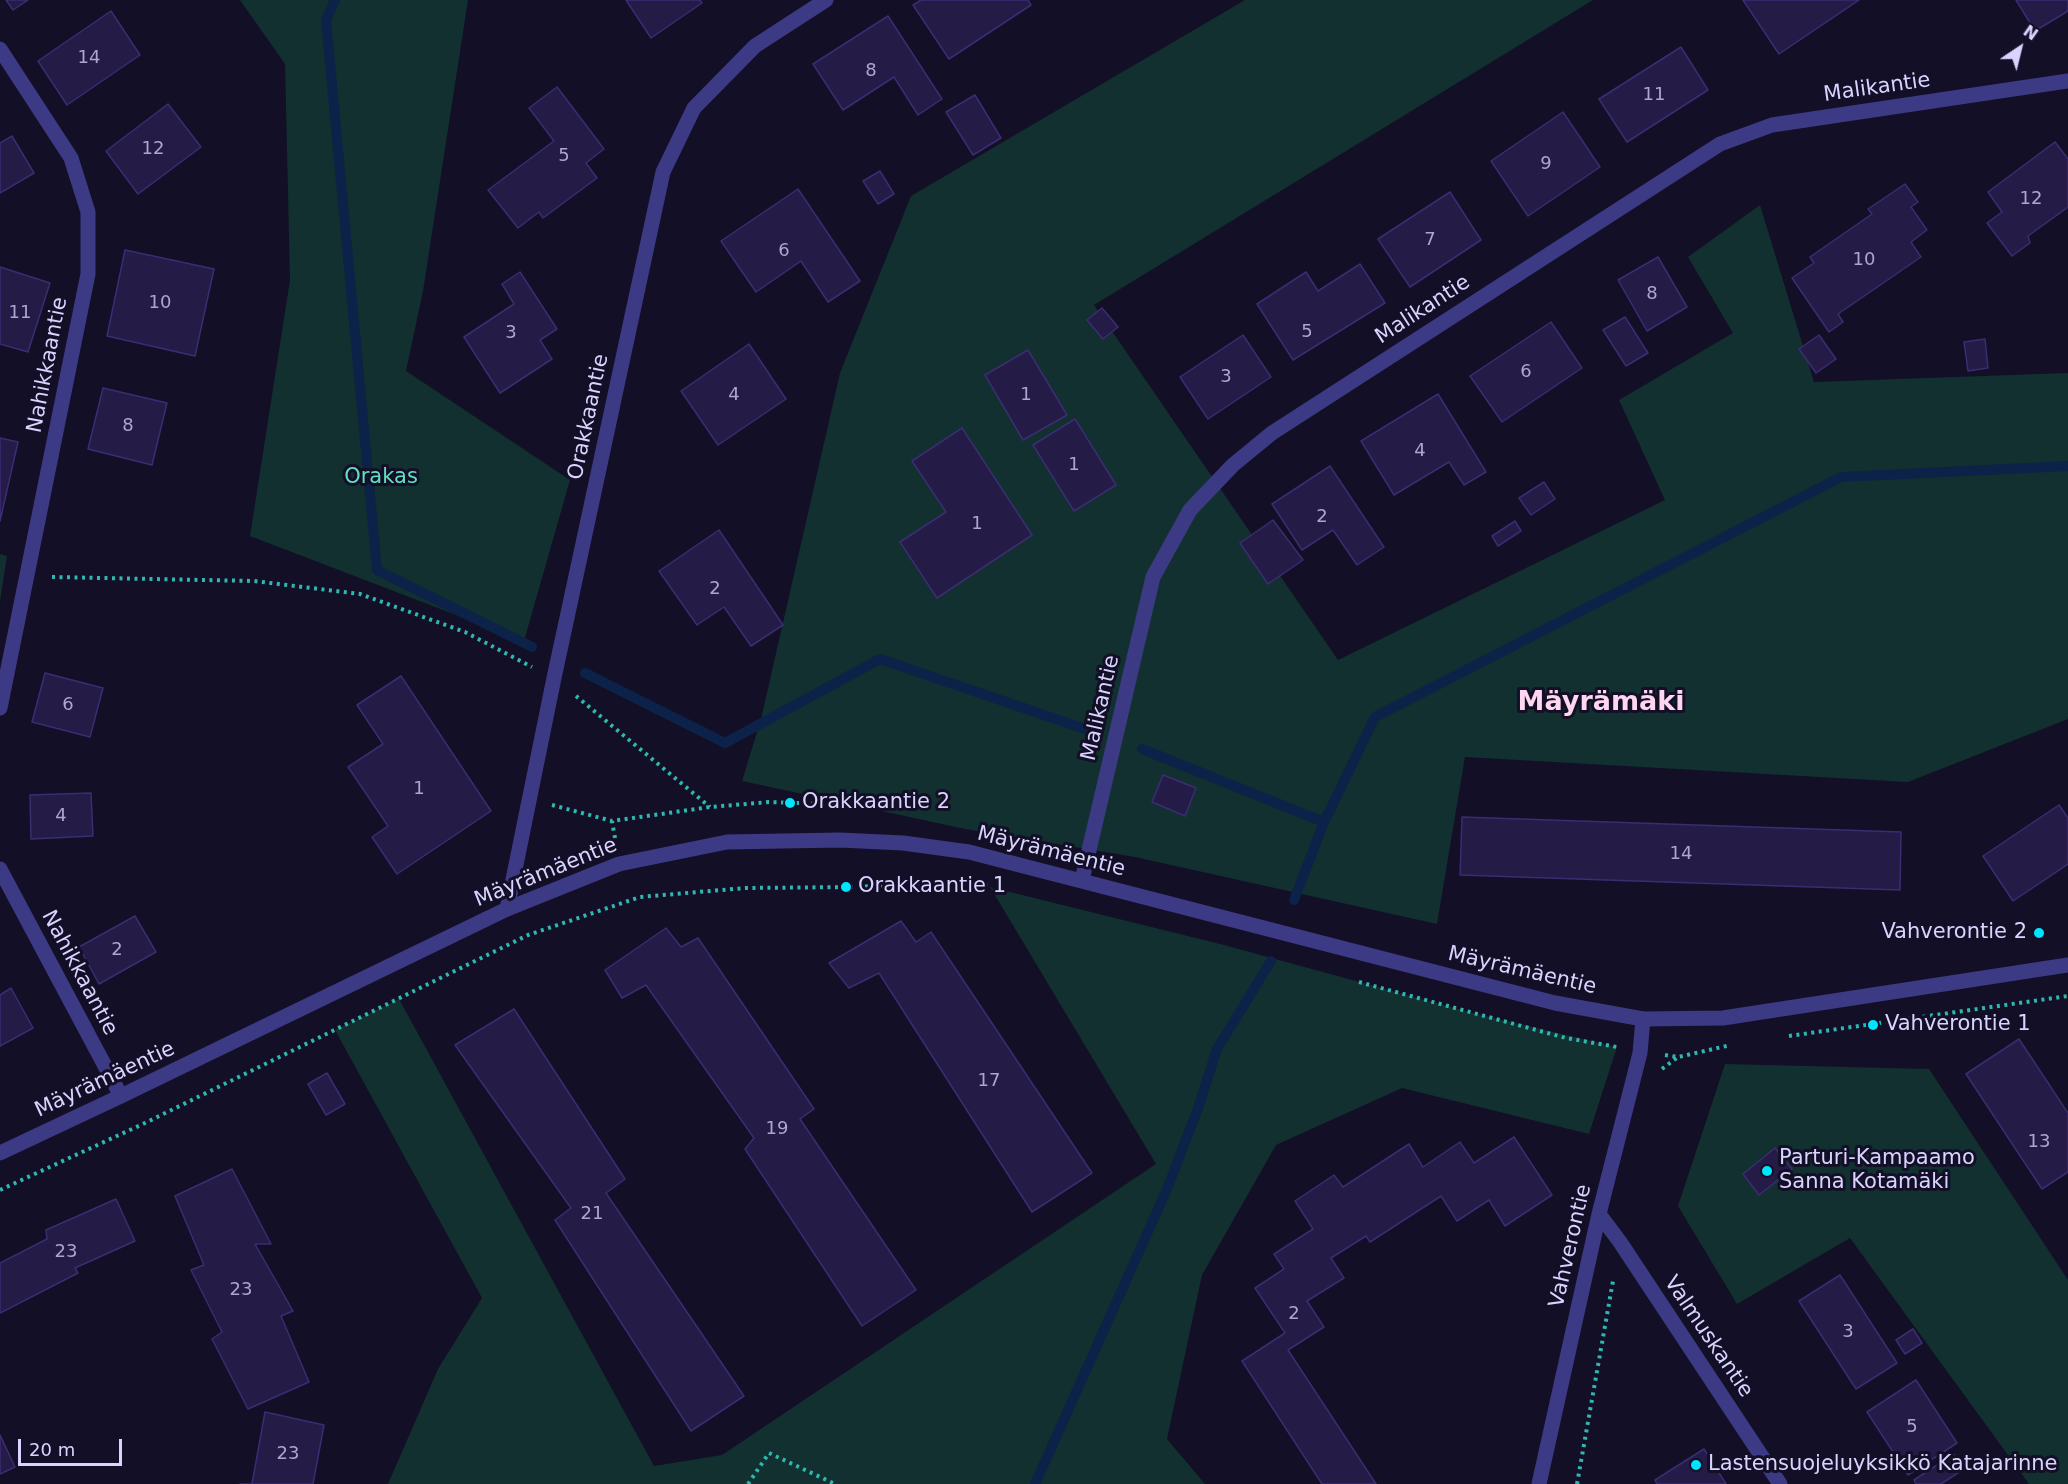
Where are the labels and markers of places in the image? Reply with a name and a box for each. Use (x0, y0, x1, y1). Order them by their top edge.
place label: Orakkaantie 2 (802, 790, 950, 816)
marker: Orakkaantie 2 (783, 796, 797, 810)
place label: Orakkaantie 1 (858, 874, 1006, 900)
marker: Orakkaantie 1 (839, 880, 853, 894)
place label: Vahverontie 2 (1881, 920, 2027, 946)
marker: Vahverontie 2 (2032, 926, 2046, 940)
place label: Vahverontie 1 (1885, 1012, 2031, 1038)
marker: Vahverontie 1 (1866, 1018, 1880, 1032)
place label: Parturi-Kampaamo Sanna Kotamäki (1779, 1146, 1975, 1196)
marker: Parturi-Kampaamo Sanna Kotamäki (1760, 1164, 1774, 1178)
place label: Lastensuojeluyksikkö Katajarinne (1708, 1452, 2058, 1478)
marker: Lastensuojeluyksikkö Katajarinne (1689, 1458, 1703, 1472)

